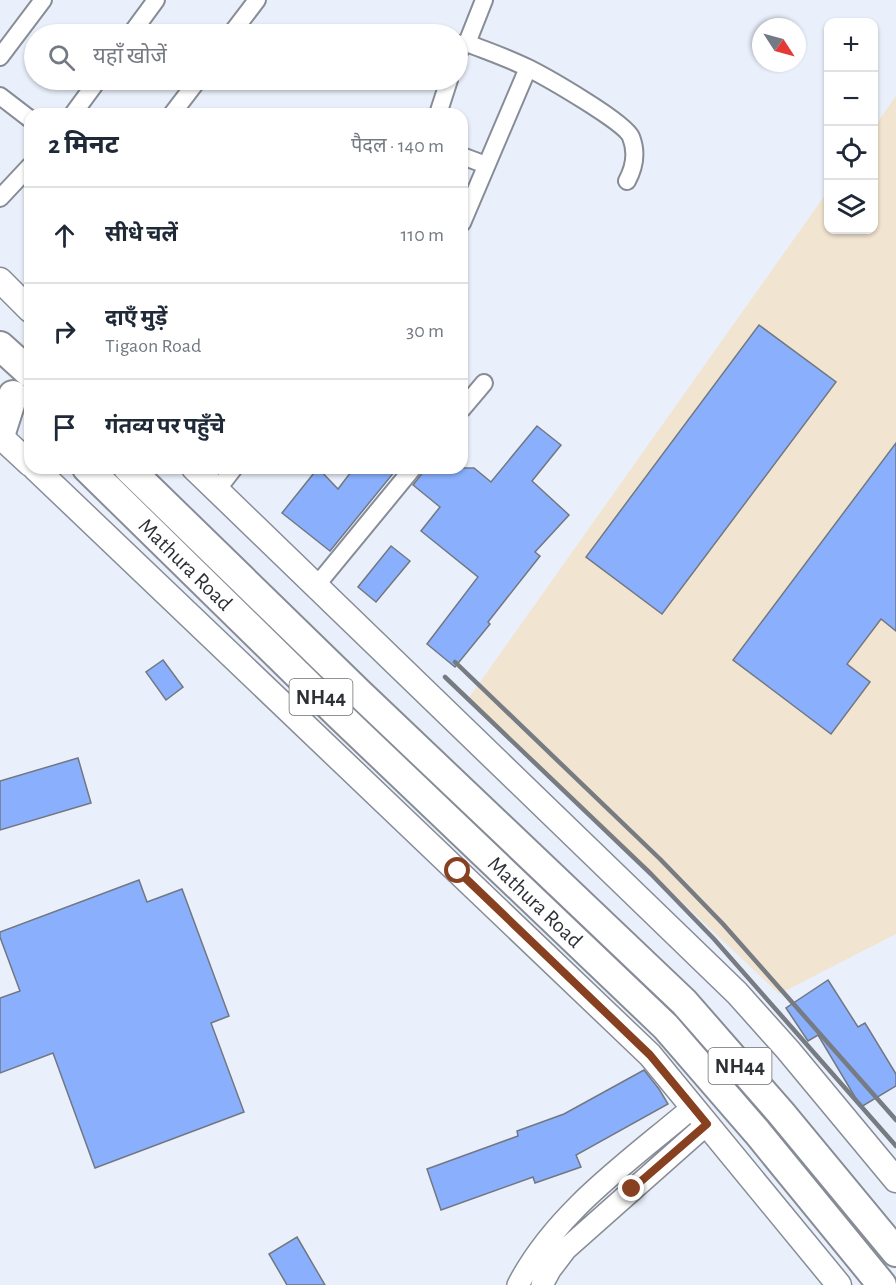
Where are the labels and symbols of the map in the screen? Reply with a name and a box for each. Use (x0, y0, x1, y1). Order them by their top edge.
north arrow (752, 18, 806, 72)
street label: Mathura Road (135, 514, 237, 615)
road number: NH44 (290, 679, 352, 715)
street label: Mathura Road (484, 852, 587, 952)
route start (444, 857, 470, 883)
road number: NH44 (708, 1048, 771, 1084)
route end (618, 1175, 644, 1201)

